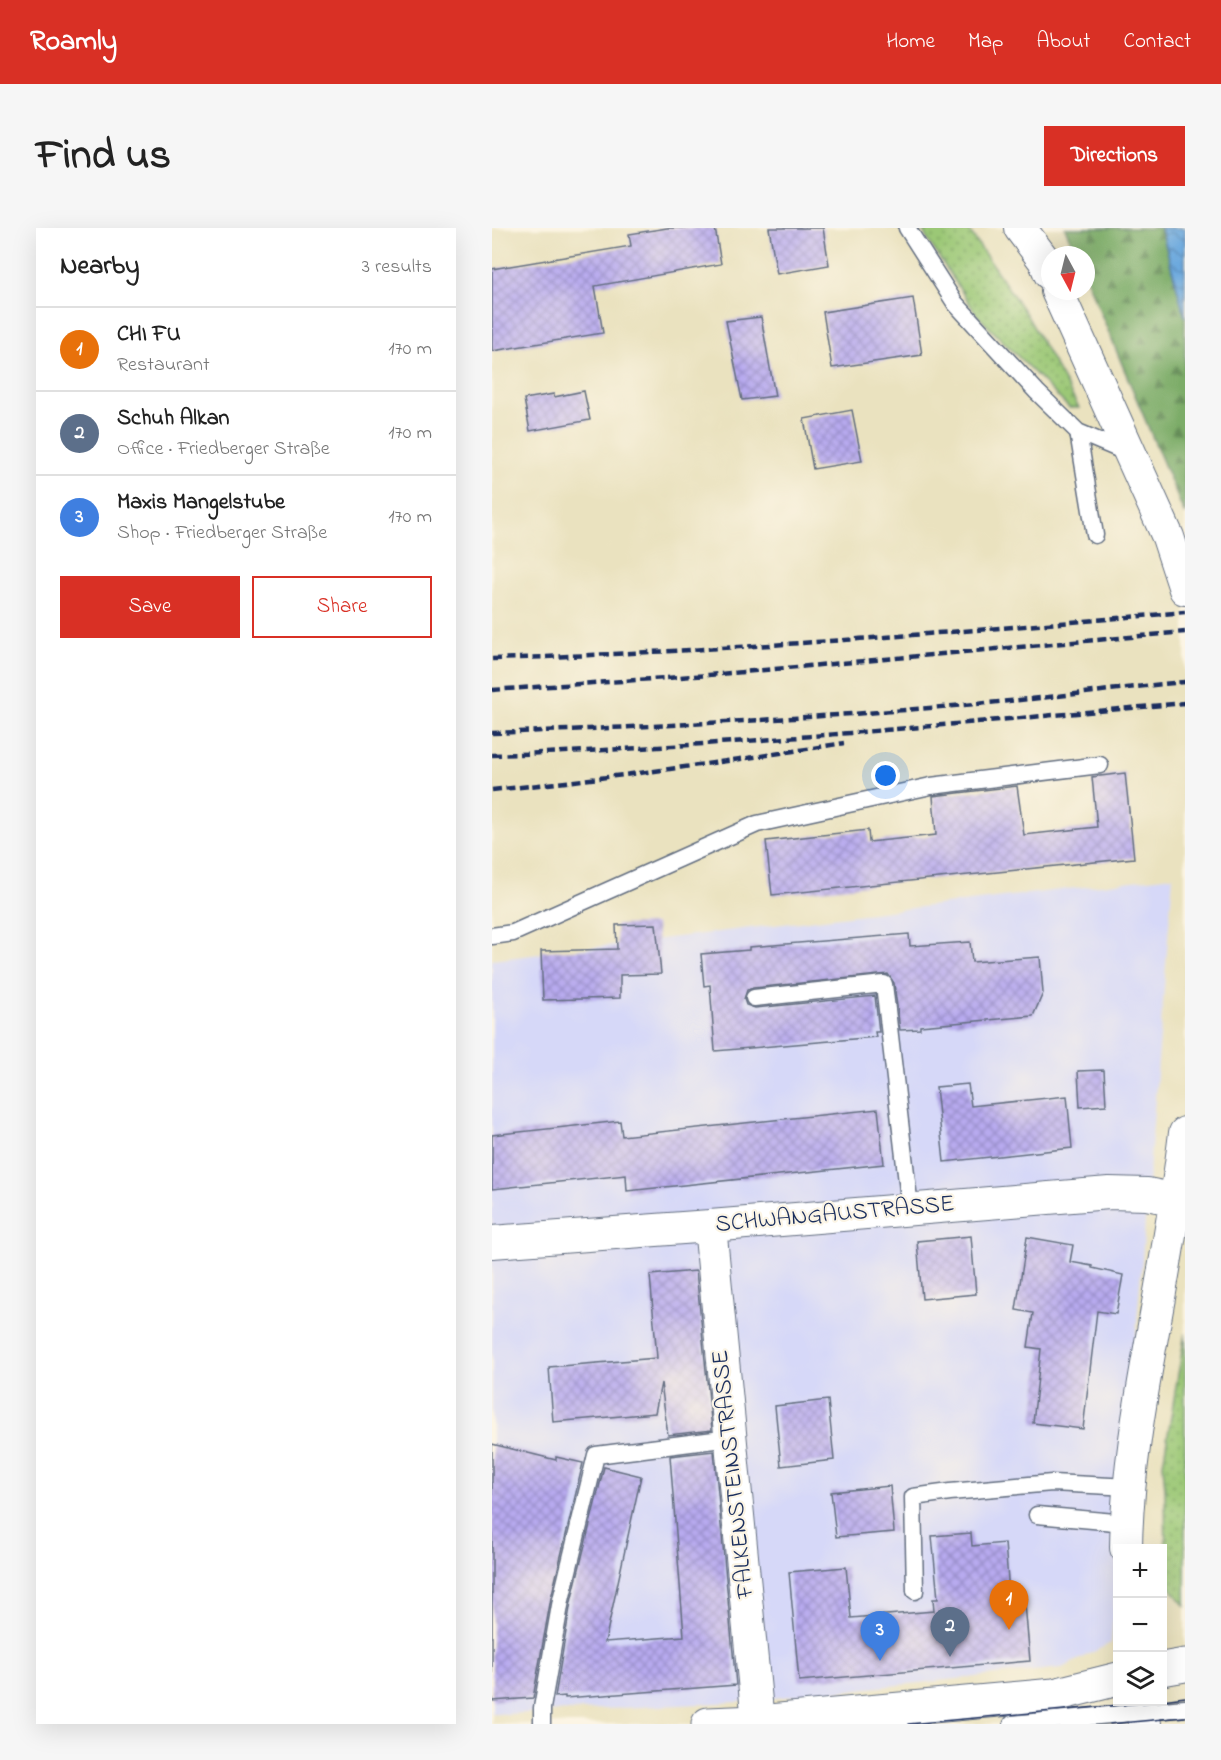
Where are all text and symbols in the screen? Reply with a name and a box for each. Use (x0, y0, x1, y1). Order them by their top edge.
text: Roamly (30, 22, 117, 63)
text: Home (886, 27, 935, 57)
text: Map (968, 27, 1003, 57)
text: About (1036, 27, 1090, 57)
text: Contact (1123, 27, 1191, 57)
text: Find us (36, 126, 171, 187)
button: Directions (1044, 126, 1185, 186)
north arrow (1041, 246, 1095, 300)
text: Nearby (60, 248, 139, 286)
text: 3 results (362, 253, 432, 282)
text: CHI FU (117, 319, 181, 351)
text: 1 (76, 335, 83, 364)
text: 170 m (388, 335, 432, 364)
text: Restaurant (117, 351, 210, 380)
text: Schuh Alkan (117, 403, 229, 435)
text: 2 (75, 419, 84, 448)
text: 170 m (388, 419, 432, 448)
text: Office · Friedberger Straße (117, 435, 330, 464)
text: Maxis Mangelstube (117, 487, 285, 519)
text: 3 (75, 503, 84, 532)
text: 170 m (388, 503, 432, 532)
text: Shop · Friedberger Straße (117, 519, 327, 548)
button: Save (60, 576, 240, 638)
button: Share (252, 576, 432, 638)
your location (871, 761, 900, 790)
street label: SCHWANGAUSTRASSE (714, 1187, 956, 1243)
street label: FALKENSTEINSTRASSE (704, 1348, 765, 1601)
map controls (1113, 1544, 1167, 1706)
button: + (1113, 1544, 1167, 1598)
pin: 1 (990, 1580, 1028, 1630)
button: − (1113, 1598, 1167, 1652)
pin: 2 (930, 1608, 970, 1657)
pin: 3 (860, 1612, 900, 1661)
button: layers (1113, 1652, 1167, 1706)

